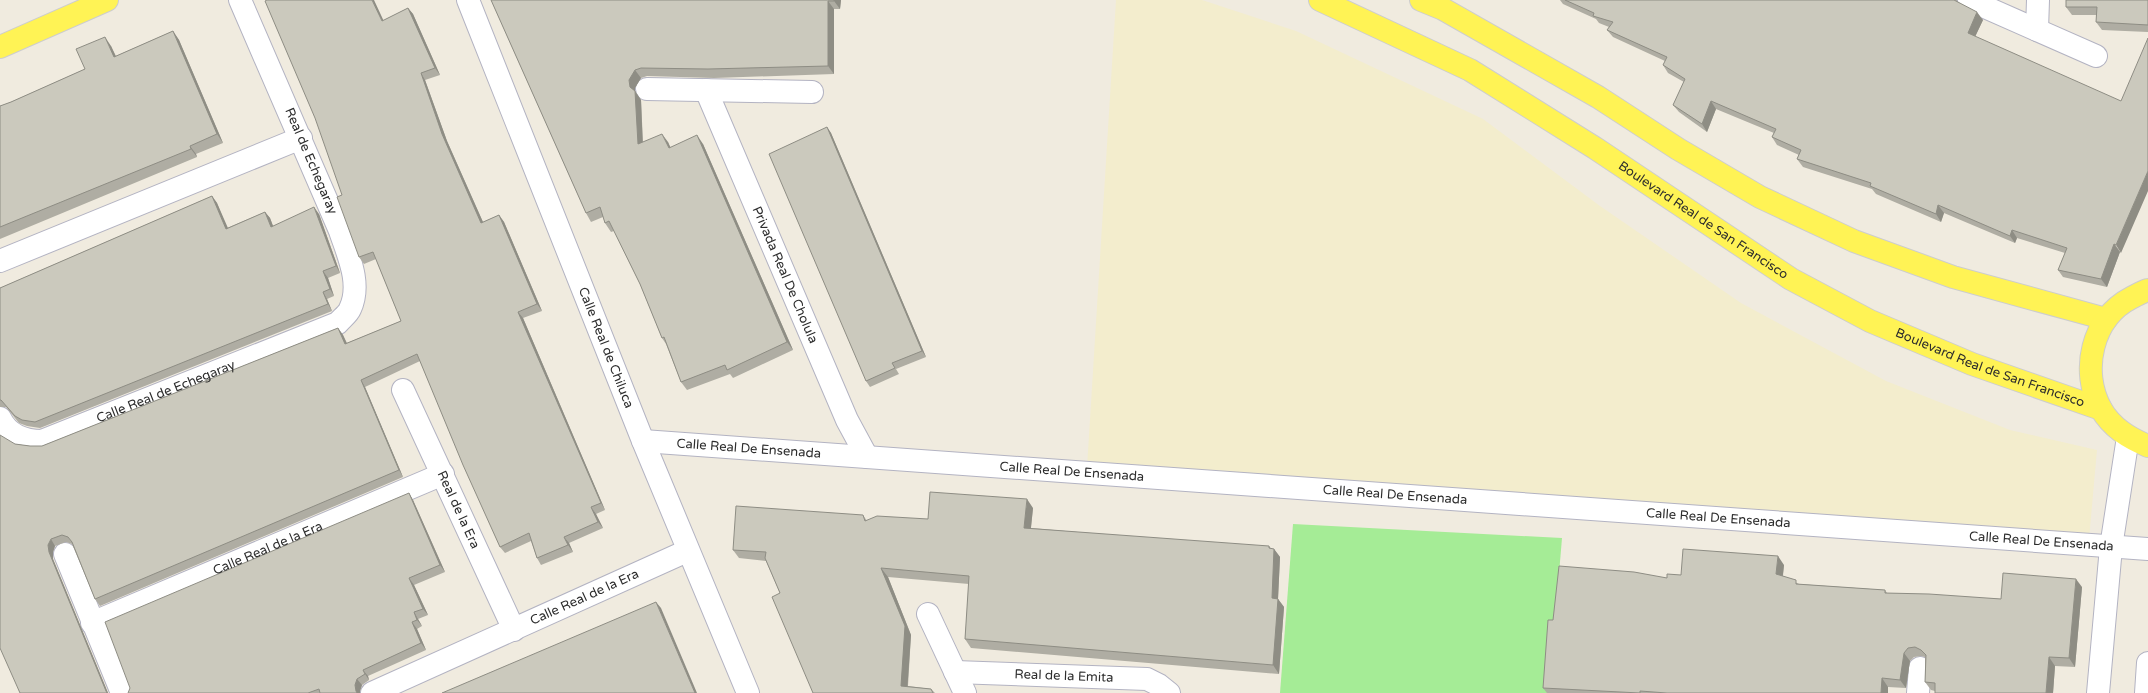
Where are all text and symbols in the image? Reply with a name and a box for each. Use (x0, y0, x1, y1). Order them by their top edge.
street label: Real de Echegaray (281, 105, 341, 217)
street label: Boulevard Real de San Francisco (1615, 158, 1791, 283)
street label: Privada Real De Cholula (749, 204, 821, 346)
street label: Calle Real de Chiluca (575, 285, 637, 410)
street label: Boulevard Real de San Francisco (1893, 325, 2087, 411)
street label: Calle Real de Echegaray (94, 357, 238, 427)
street label: Calle Real De Ensenada (676, 435, 822, 462)
street label: Calle Real De Ensenada (999, 459, 1145, 485)
street label: Real de la Era (434, 468, 483, 551)
street label: Calle Real De Ensenada (1322, 482, 1468, 508)
street label: Calle Real De Ensenada (1645, 505, 1791, 531)
street label: Calle Real de la Era (211, 518, 325, 579)
street label: Calle Real De Ensenada (1969, 528, 2114, 555)
street label: Calle Real de la Era (528, 566, 641, 629)
street label: Real de la Emita (1014, 666, 1114, 686)

